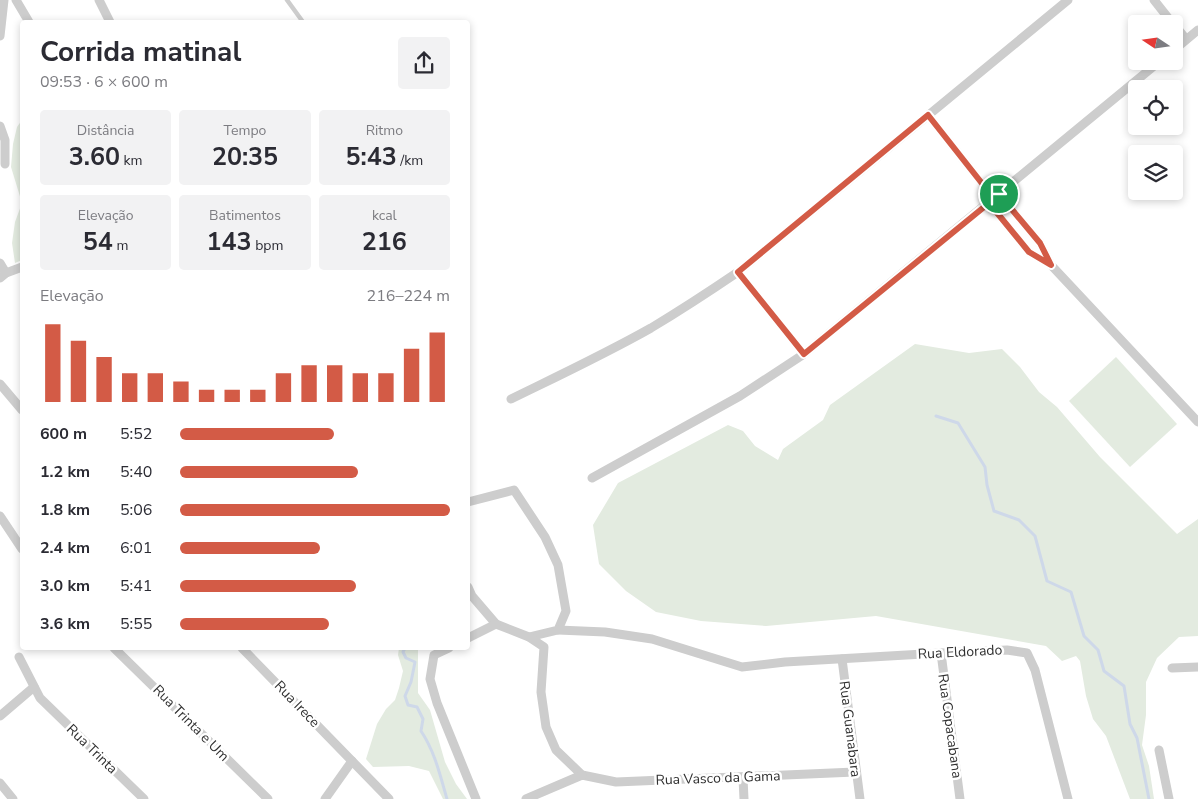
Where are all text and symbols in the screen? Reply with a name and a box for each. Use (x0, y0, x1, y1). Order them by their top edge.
north arrow (1128, 15, 1182, 70)
map controls (1128, 15, 1183, 200)
text: Corrida matinal (40, 33, 241, 71)
button: share (398, 37, 450, 89)
text: 09:53 · 6 × 600 m (40, 71, 168, 93)
button: locate (1128, 80, 1183, 135)
text: Distância (77, 121, 135, 140)
text: Tempo (224, 121, 266, 140)
text: Ritmo (366, 121, 403, 140)
text: 3.60 (69, 140, 120, 174)
text: 20:35 (212, 140, 278, 174)
text: 5:43 (345, 140, 397, 174)
button: layers (1128, 145, 1183, 200)
text: km (120, 151, 143, 170)
text: /km (397, 151, 423, 170)
pin (978, 173, 1020, 215)
icon: arrive (985, 180, 1013, 208)
text: Elevação (78, 206, 134, 225)
text: Batimentos (209, 206, 281, 225)
text: kcal (372, 206, 397, 225)
text: 54 (83, 225, 113, 259)
text: 143 (207, 225, 252, 259)
text: 216 (362, 225, 407, 259)
text: m (113, 236, 128, 255)
text: bpm (252, 236, 283, 255)
text: Elevação (40, 285, 104, 307)
text: 216–224 m (367, 285, 450, 307)
text: 600 m (40, 423, 87, 445)
text: 5:52 (120, 423, 152, 445)
text: 1.2 km (40, 461, 90, 483)
text: 5:40 (120, 461, 152, 483)
text: 1.8 km (40, 499, 90, 521)
text: 5:06 (120, 499, 152, 521)
text: 2.4 km (40, 537, 90, 559)
text: 6:01 (120, 537, 152, 559)
text: 3.0 km (40, 575, 90, 597)
text: 5:41 (120, 575, 152, 597)
text: 3.6 km (40, 613, 90, 635)
text: 5:55 (120, 613, 152, 635)
street label: Rua Eldorado (917, 640, 1003, 664)
street label: Rua Copacabana (933, 673, 967, 779)
street label: Rua Irece (270, 677, 324, 731)
street label: Rua Guanabara (835, 680, 865, 778)
street label: Rua Trinta e Um (149, 681, 233, 765)
street label: Rua Trinta (62, 720, 122, 778)
street label: Rua Vasco da Gama (655, 766, 781, 790)

